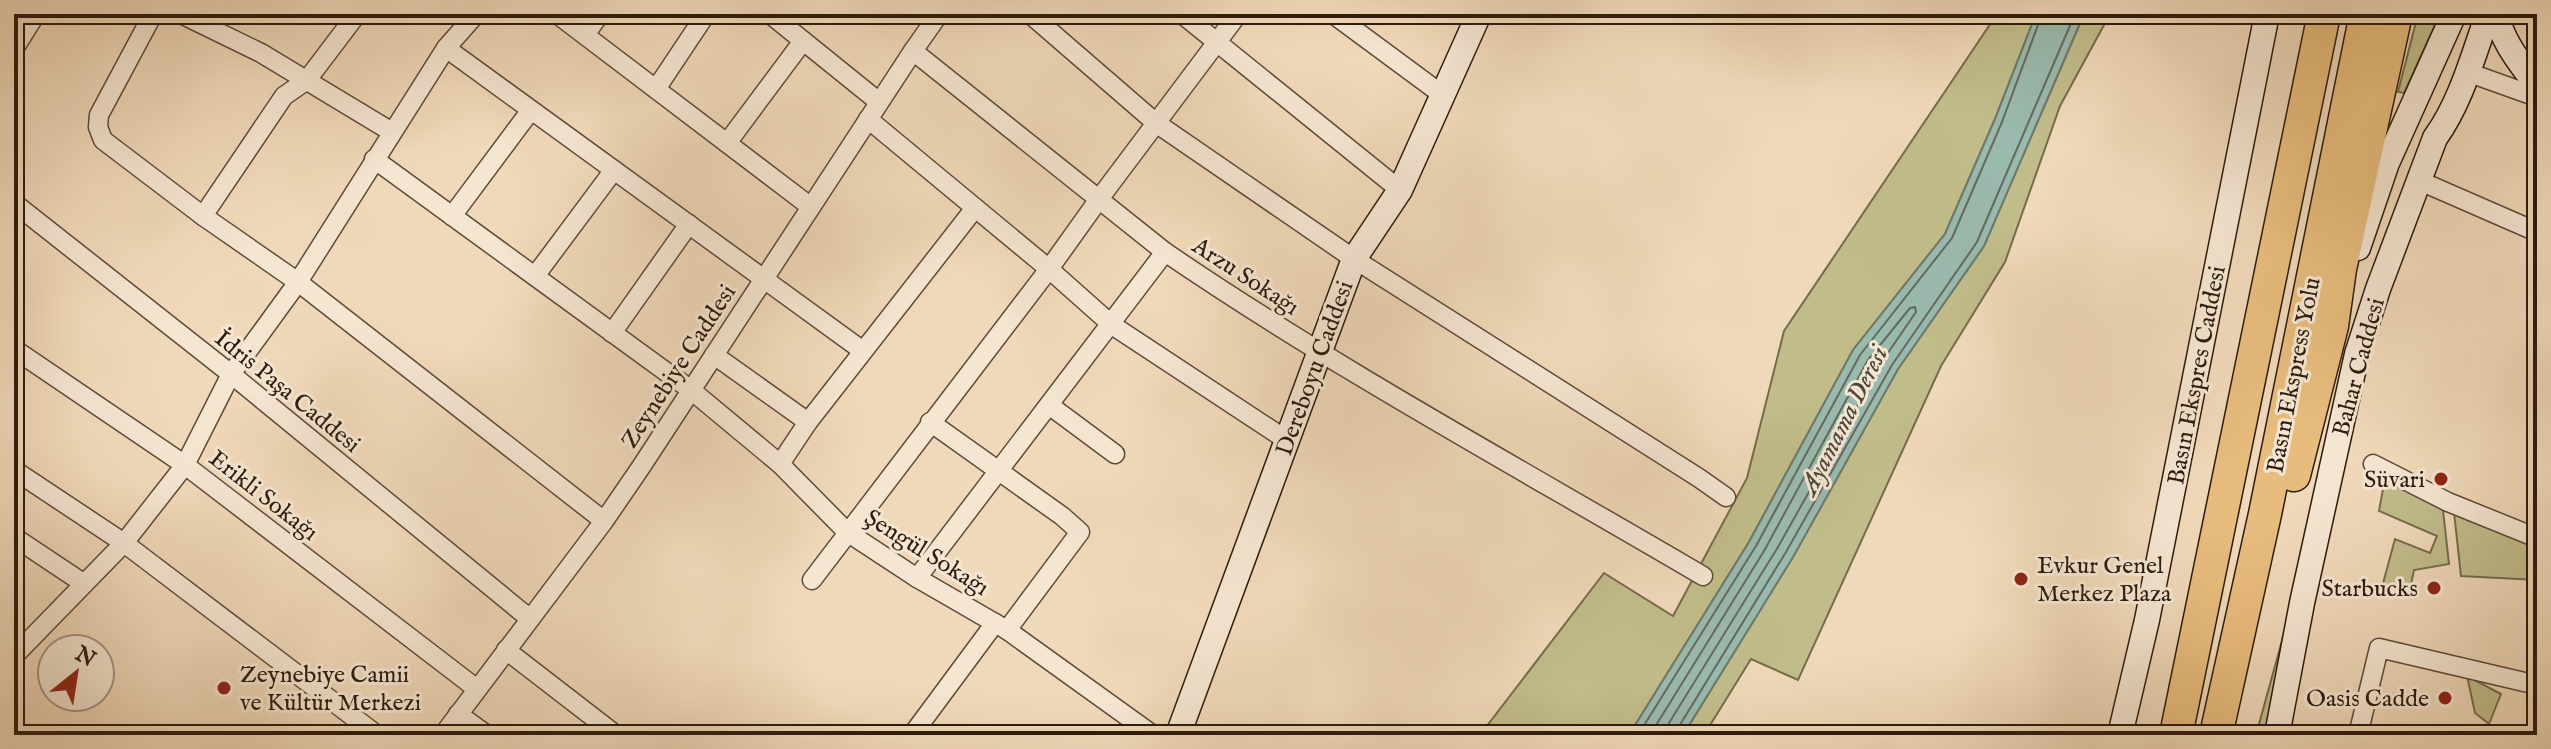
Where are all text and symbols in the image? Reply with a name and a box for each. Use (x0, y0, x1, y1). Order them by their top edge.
street label: Arzu Sokağı (1185, 231, 1305, 323)
street label: Basın Ekspres Caddesi (2161, 263, 2234, 487)
street label: Basın Ekspress Yolu (2260, 275, 2329, 476)
street label: Dereboyu Caddesi (1269, 277, 1361, 460)
street label: Zeynebiye Caddesi (615, 279, 744, 455)
street label: Bahar Caddesi (2326, 295, 2393, 440)
street label: İdris Paşa Caddesi (208, 324, 366, 461)
water label: Ayamama Deresi (1791, 339, 1897, 503)
street label: Erikli Sokağı (202, 444, 324, 549)
place label: Süvari (2364, 465, 2425, 496)
marker: Süvari (2432, 470, 2450, 488)
street label: Şengül Sokağı (858, 503, 994, 604)
place label: Evkur Genel Merkez Plaza (2037, 551, 2172, 610)
marker: Evkur Genel Merkez Plaza (2012, 570, 2030, 588)
place label: Starbucks (2322, 574, 2418, 605)
marker: Starbucks (2425, 579, 2443, 597)
north arrow (36, 633, 116, 713)
text: N (69, 640, 100, 674)
place label: Zeynebiye Camii ve Kültür Merkezi (240, 660, 421, 719)
marker: Zeynebiye Camii ve Kültür Merkezi (215, 679, 233, 697)
place label: Oasis Cadde (2306, 684, 2429, 715)
marker: Oasis Cadde (2436, 689, 2454, 707)

